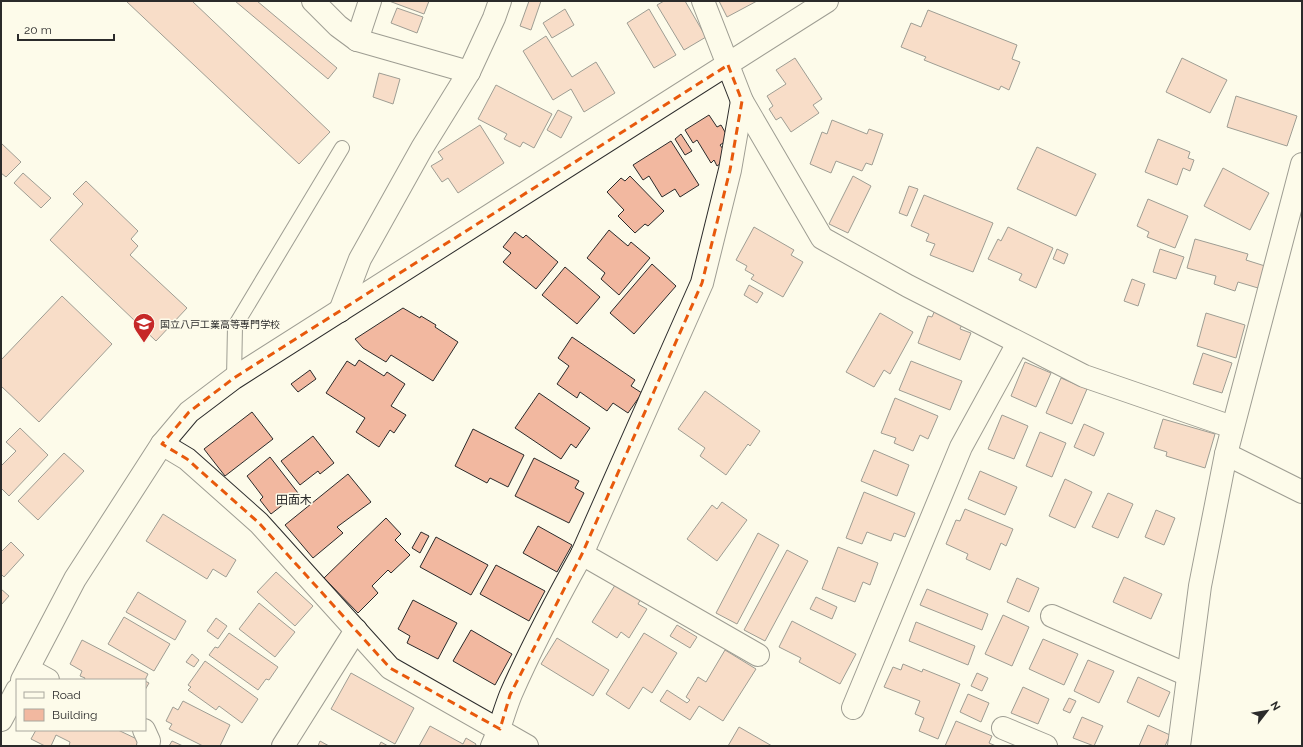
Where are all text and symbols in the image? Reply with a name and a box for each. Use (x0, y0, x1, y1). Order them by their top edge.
scale bar (18, 16, 114, 42)
text: 20 m (24, 23, 52, 37)
school or university icon: 国立八戸工業高等専門学校 (131, 311, 157, 344)
place label: 国立八戸工業高等専門学校 (160, 319, 280, 330)
district label: 田面木 (276, 493, 312, 507)
legend (16, 679, 146, 731)
text: Road (52, 688, 81, 702)
north arrow (1247, 691, 1287, 731)
text: N (1267, 699, 1283, 713)
text: Building (52, 708, 98, 722)

